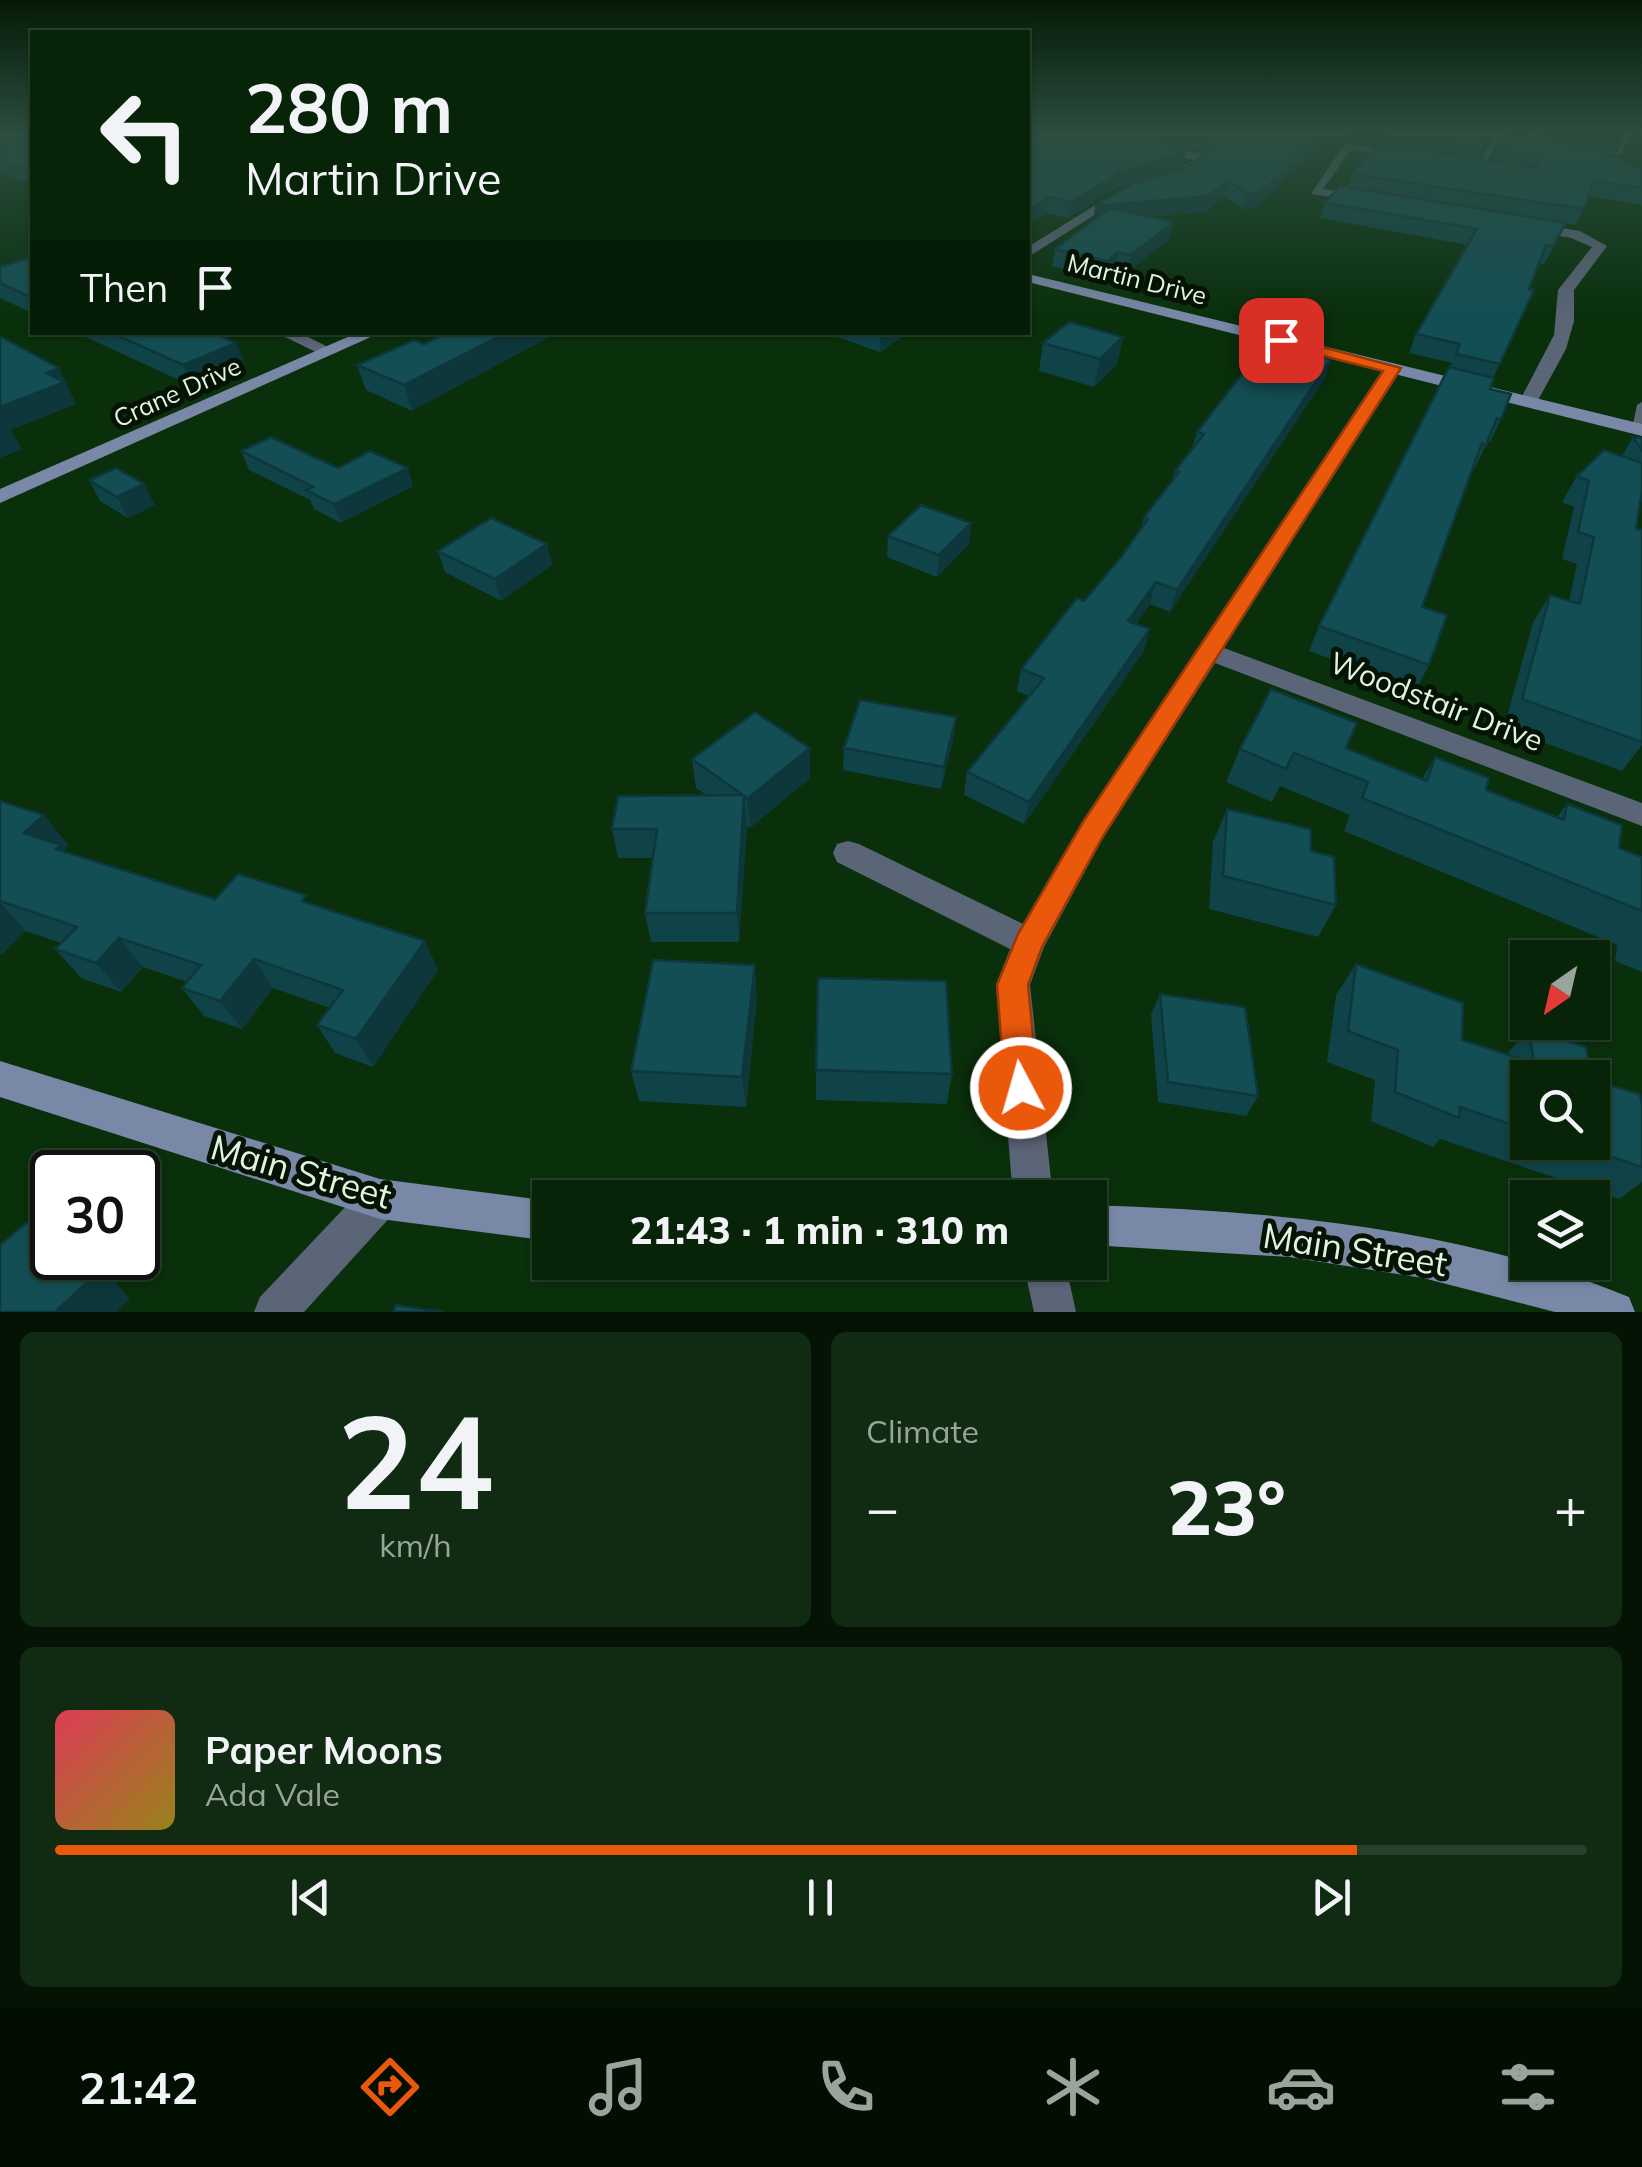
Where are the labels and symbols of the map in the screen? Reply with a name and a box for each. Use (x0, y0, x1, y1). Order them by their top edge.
street label: Martin Drive (1064, 246, 1210, 311)
pin (1239, 298, 1324, 383)
street label: Crane Drive (108, 350, 245, 433)
street label: Woodstair Drive (1324, 643, 1548, 759)
north arrow (1510, 940, 1610, 1040)
position arrow (969, 1036, 1073, 1140)
street label: Main Street (206, 1124, 397, 1218)
speed limit sign: 30 (30, 1150, 160, 1280)
street label: Main Street (1260, 1213, 1450, 1285)

